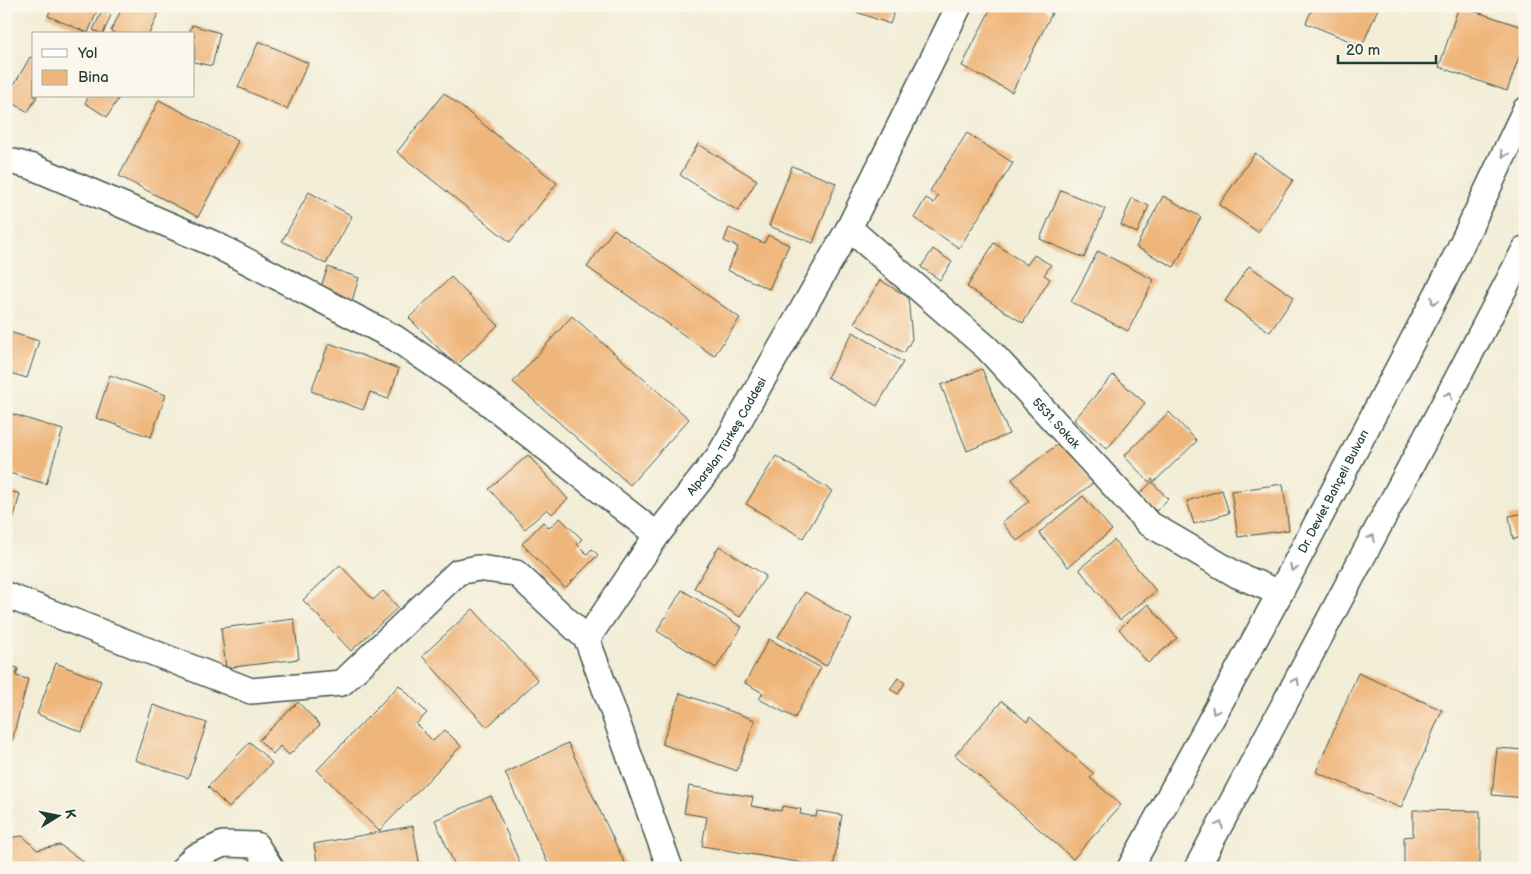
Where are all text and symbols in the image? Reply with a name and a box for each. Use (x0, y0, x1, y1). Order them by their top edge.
legend (32, 32, 195, 98)
scale bar (1338, 32, 1436, 64)
text: 20 m (1346, 41, 1380, 60)
text: Yol (77, 44, 97, 63)
text: Bina (78, 68, 109, 87)
one-way arrow (1500, 149, 1510, 158)
one-way arrow (1430, 295, 1440, 304)
street label: Alparslan Türkeş Caddesi (684, 375, 770, 499)
one-way arrow (1443, 391, 1453, 400)
street label: 5531. Sokak (1029, 395, 1083, 452)
street label: Dr. Devlet Bahçeli Bulvarı (1295, 427, 1372, 556)
one-way arrow (1366, 534, 1376, 543)
one-way arrow (1289, 563, 1299, 572)
one-way arrow (1290, 677, 1300, 686)
one-way arrow (1212, 706, 1222, 715)
north arrow (32, 792, 82, 842)
text: K (61, 808, 80, 820)
one-way arrow (1214, 821, 1224, 830)

